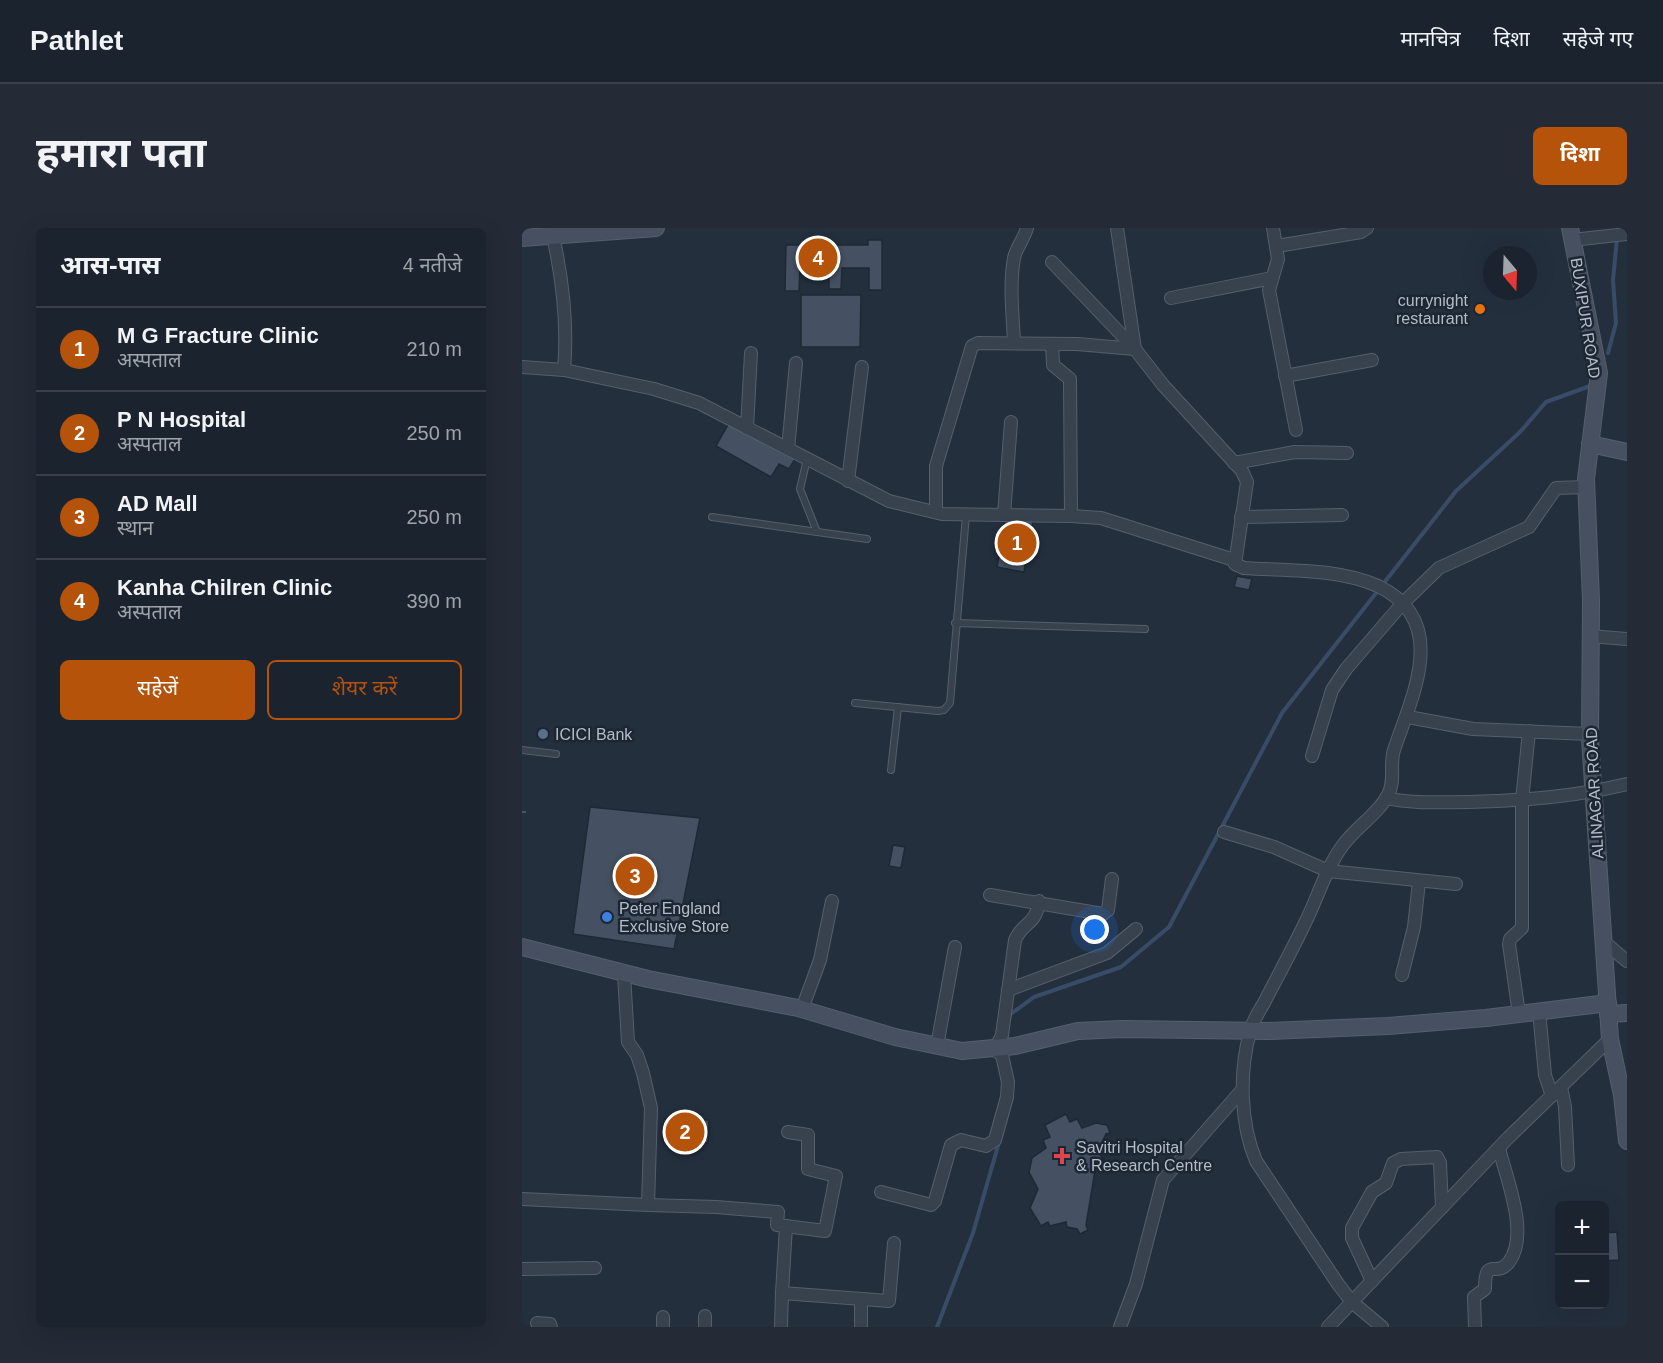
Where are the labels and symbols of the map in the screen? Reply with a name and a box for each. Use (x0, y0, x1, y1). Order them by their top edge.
pin: 4 (798, 236, 838, 280)
north arrow (1483, 246, 1537, 300)
street label: BUXIPUR ROAD (1568, 257, 1603, 380)
place label: currynight restaurant (1396, 292, 1469, 327)
marker: currynight restaurant (1473, 302, 1487, 316)
pin: 1 (998, 520, 1036, 566)
place label: ICICI Bank (555, 726, 633, 743)
marker: ICICI Bank (536, 727, 550, 741)
street label: ALINAGAR ROAD (1583, 727, 1606, 859)
pin: 3 (616, 854, 654, 898)
place label: Peter England Exclusive Store (619, 900, 729, 935)
marker: Peter England Exclusive Store (600, 910, 614, 924)
your location (1080, 915, 1109, 944)
pin: 2 (666, 1110, 704, 1154)
place label: Savitri Hospital & Research Centre (1076, 1139, 1212, 1174)
marker: Savitri Hospital & Research Centre (1053, 1147, 1071, 1165)

